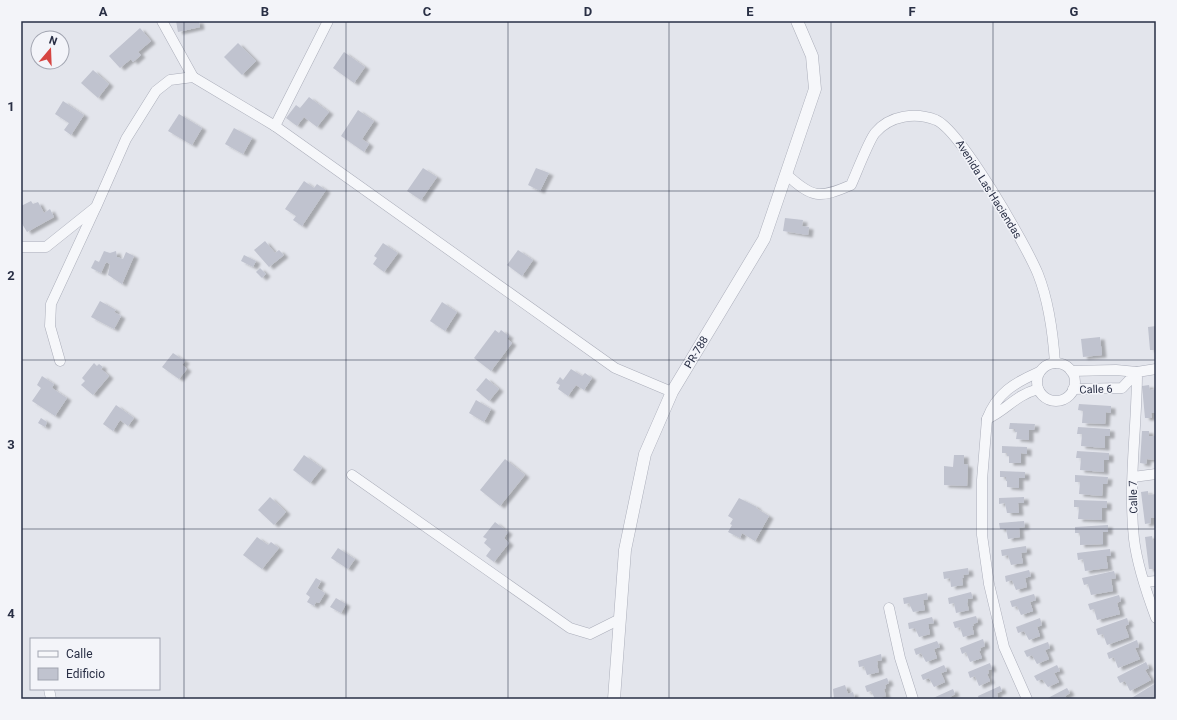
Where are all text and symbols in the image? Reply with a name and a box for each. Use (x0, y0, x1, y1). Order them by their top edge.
text: A (99, 4, 108, 19)
text: B (261, 4, 269, 19)
text: C (423, 4, 432, 19)
text: D (584, 4, 592, 19)
text: E (746, 4, 754, 19)
text: F (908, 4, 916, 19)
text: G (1070, 4, 1079, 19)
north arrow (30, 30, 70, 70)
text: N (47, 34, 59, 49)
text: 1 (7, 99, 15, 114)
street label: Avenida Las Haciendas (953, 137, 1024, 241)
text: 2 (7, 268, 15, 283)
street label: PR-788 (682, 334, 711, 371)
street label: Calle 6 (1079, 382, 1113, 397)
text: 3 (7, 437, 15, 452)
street label: Calle 7 (1126, 480, 1141, 514)
text: 4 (7, 606, 15, 621)
legend (30, 638, 160, 690)
text: Calle (66, 647, 93, 661)
text: Edificio (66, 667, 105, 681)

